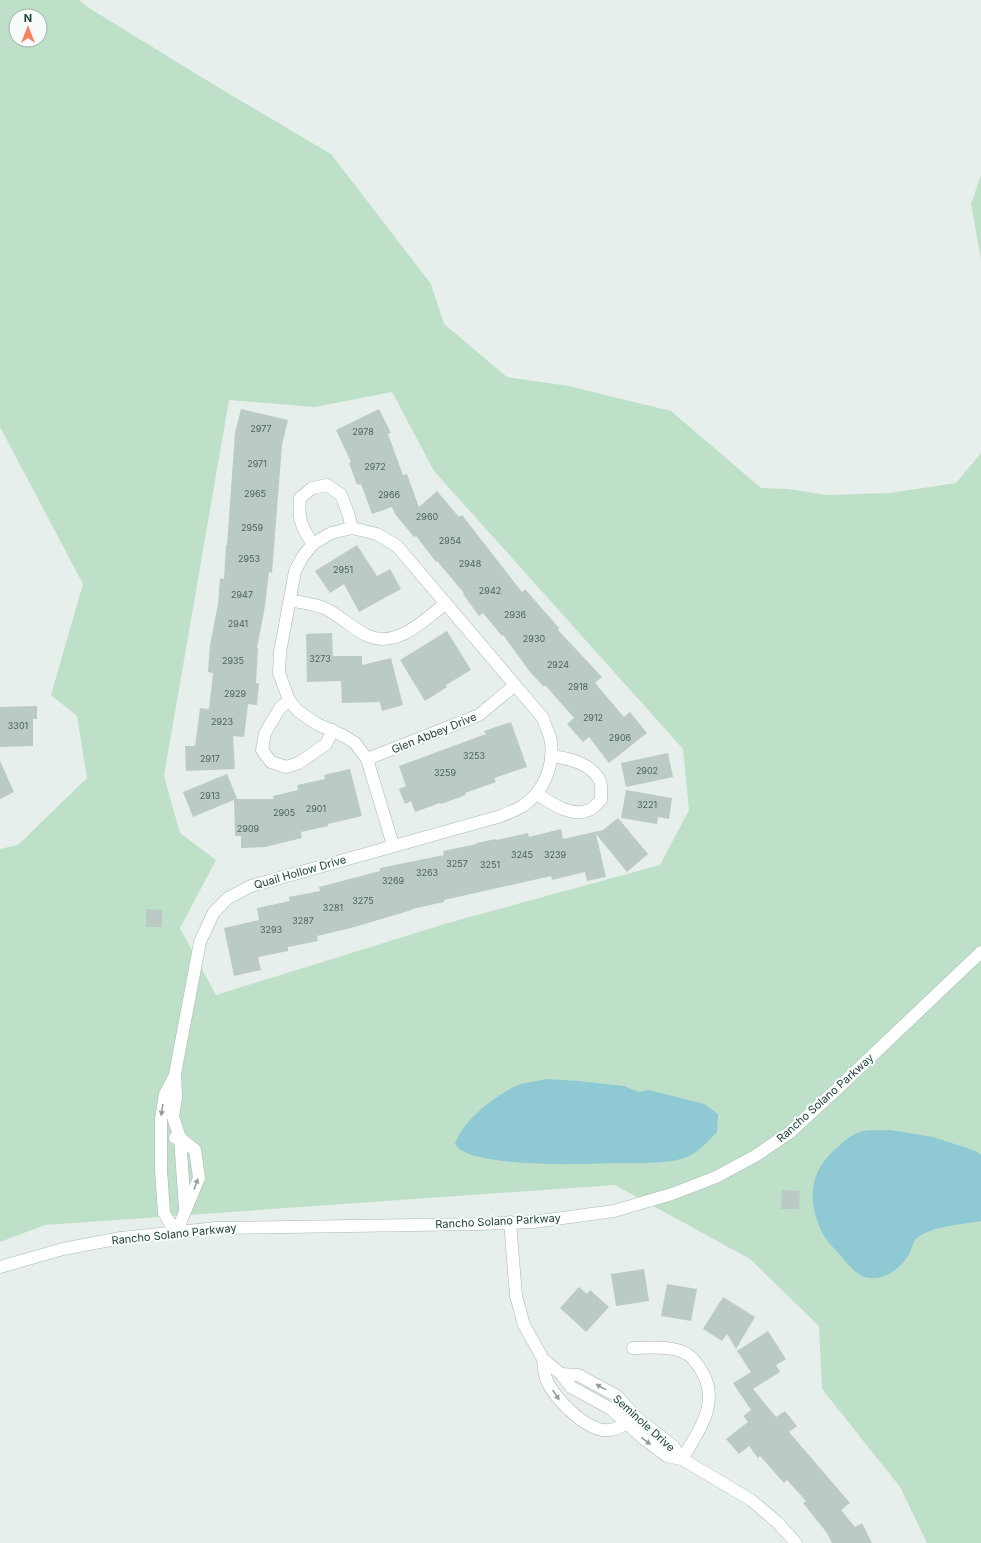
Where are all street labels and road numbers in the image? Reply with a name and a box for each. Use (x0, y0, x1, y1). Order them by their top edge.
street label: Glen Abbey Drive (389, 710, 479, 756)
street label: Quail Hollow Drive (252, 852, 348, 892)
street label: Rancho Solano Parkway (774, 1051, 876, 1145)
street label: Rancho Solano Parkway (435, 1211, 561, 1231)
street label: Rancho Solano Parkway (111, 1220, 237, 1248)
street label: Seminole Drive (610, 1392, 678, 1454)

